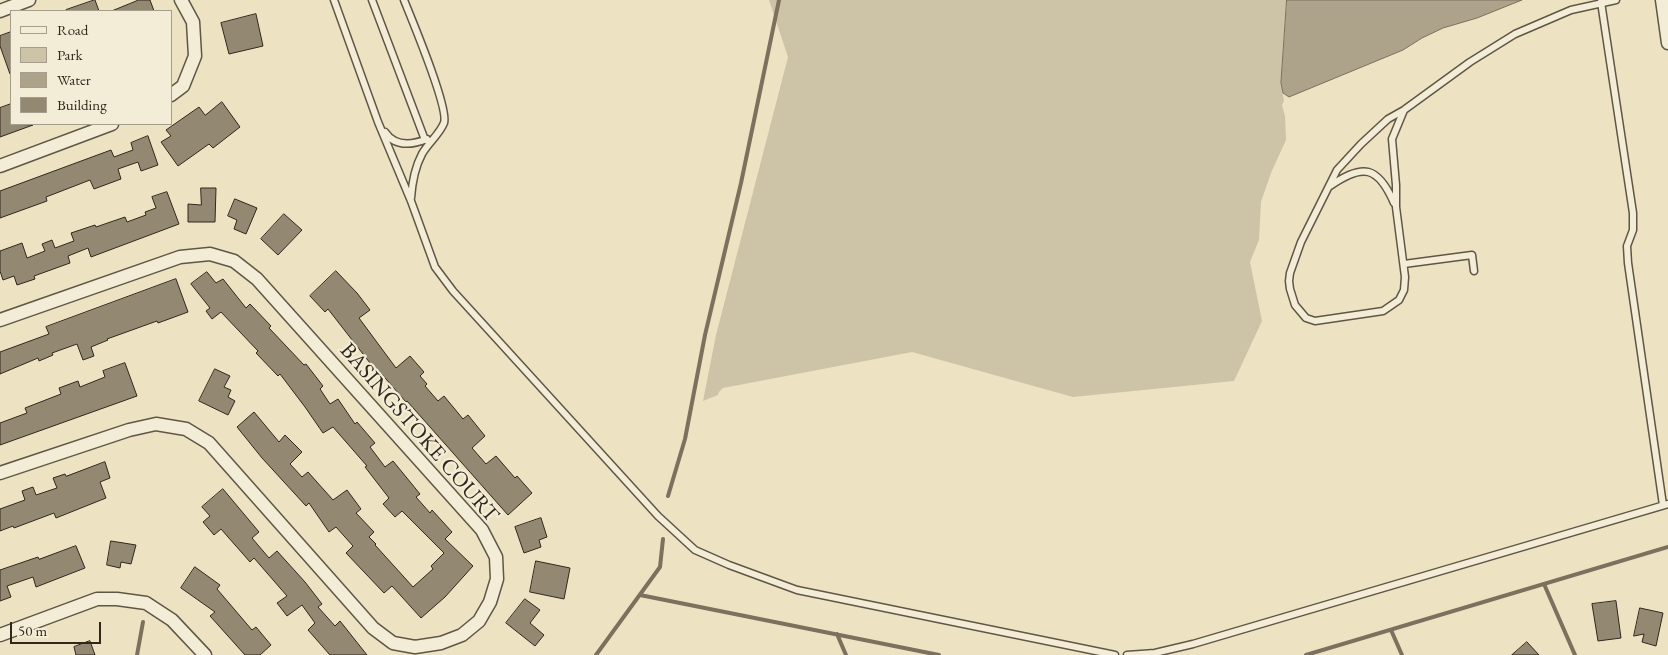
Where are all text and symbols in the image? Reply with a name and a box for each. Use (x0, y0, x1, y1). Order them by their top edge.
legend (10, 10, 172, 125)
text: Road (57, 20, 88, 39)
text: Park (57, 45, 83, 64)
text: Water (57, 70, 91, 89)
text: Building (57, 95, 107, 114)
street label: BASINGSTOKE COURT (334, 338, 504, 528)
scale bar (12, 612, 104, 644)
text: 50 m (18, 621, 47, 640)

